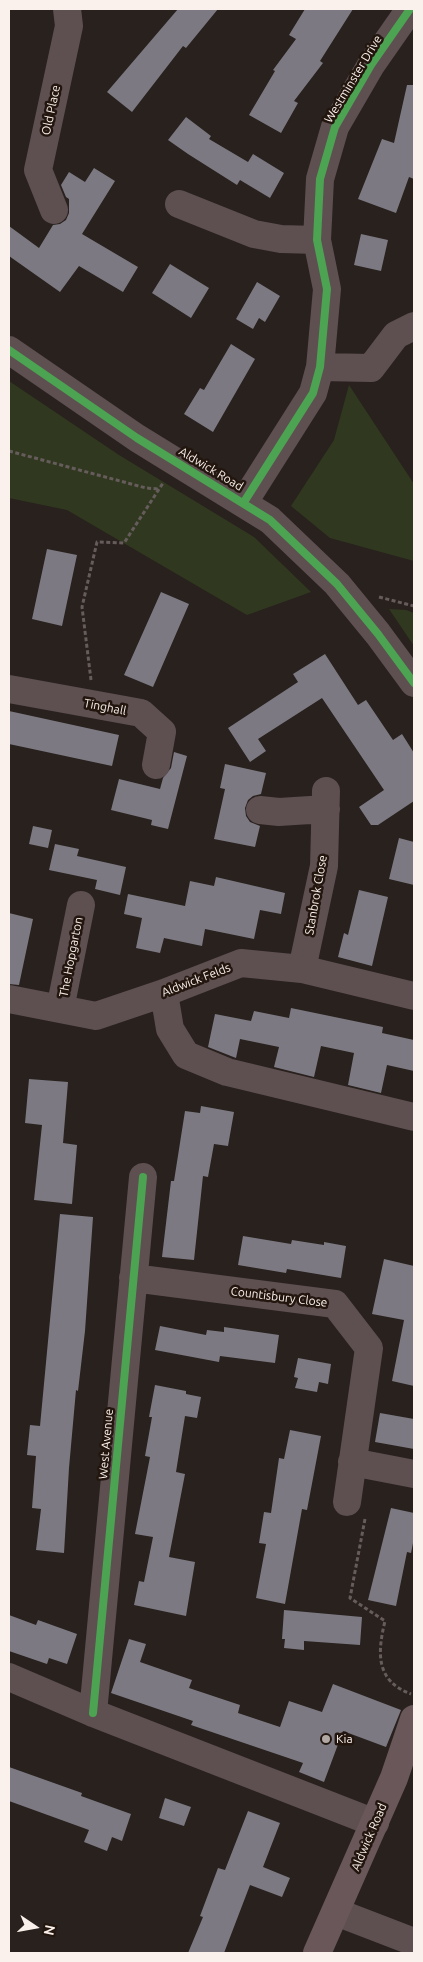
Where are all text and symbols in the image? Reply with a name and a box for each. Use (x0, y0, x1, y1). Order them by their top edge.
street label: Westminster Drive (321, 33, 385, 125)
street label: Old Place (39, 84, 63, 136)
street label: Aldwick Road (176, 444, 246, 494)
street label: Tinghall (83, 696, 127, 718)
street label: Stanbrok Close (302, 854, 330, 936)
street label: The Hopgarton (56, 916, 86, 998)
street label: Aldwick Felds (159, 960, 233, 1000)
street label: Countisbury Close (230, 1284, 328, 1310)
street label: West Avenue (96, 1408, 116, 1480)
place label: Kia (336, 1732, 353, 1746)
marker: Kia (320, 1733, 332, 1745)
street label: Aldwick Road (348, 1801, 390, 1873)
north arrow (10, 1902, 60, 1952)
text: N (41, 1923, 59, 1937)

